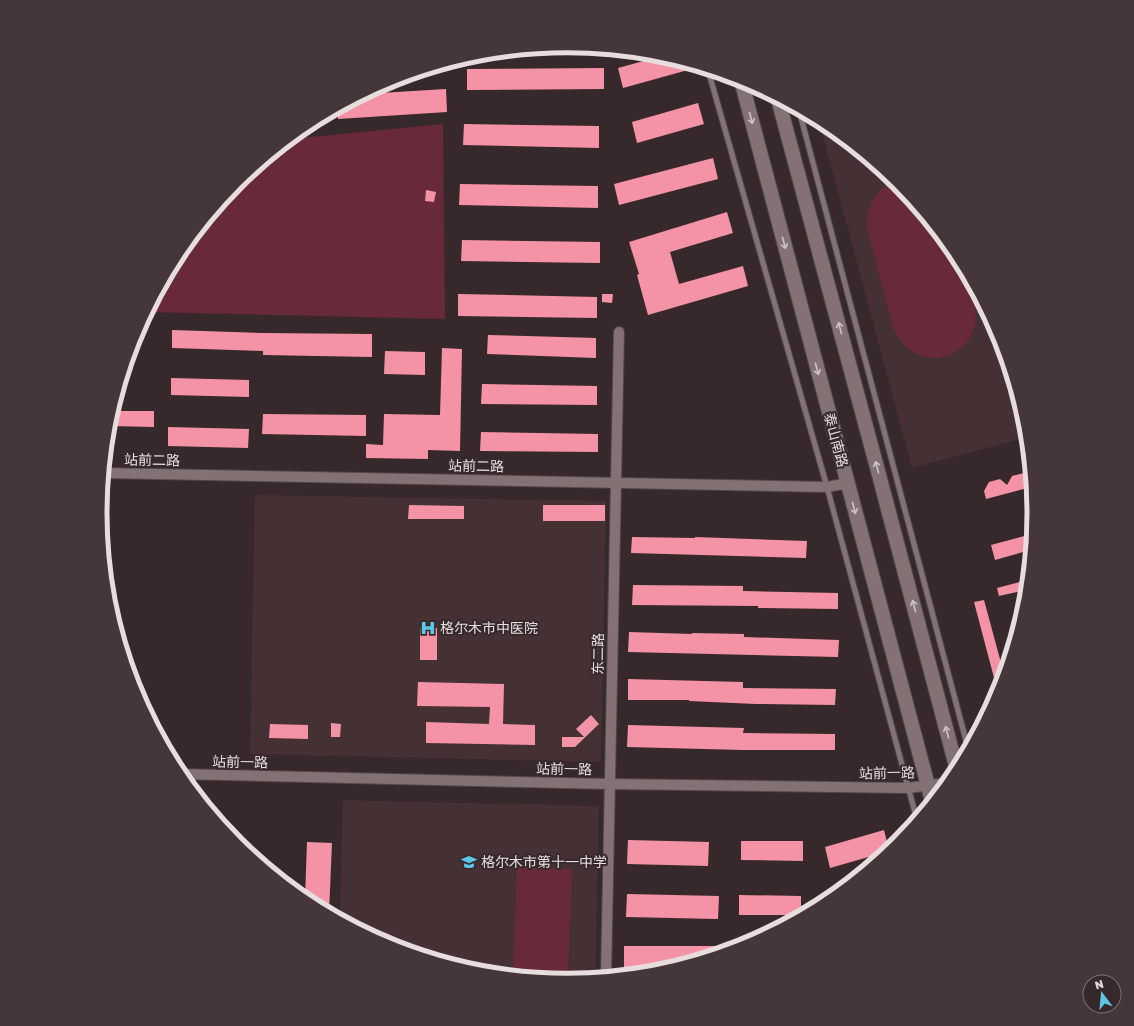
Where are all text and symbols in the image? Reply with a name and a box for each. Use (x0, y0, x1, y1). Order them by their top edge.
one-way arrow (747, 111, 755, 124)
one-way arrow (781, 237, 788, 250)
one-way arrow (835, 322, 843, 335)
one-way arrow (814, 362, 822, 375)
street label: 泰山南路 (821, 411, 852, 469)
street label: 站前二路 (124, 451, 180, 468)
street label: 站前二路 (448, 457, 504, 474)
one-way arrow (873, 461, 880, 474)
one-way arrow (851, 501, 859, 514)
one-way arrow (910, 600, 917, 613)
hospital icon: 格尔木市中医院 (419, 619, 437, 637)
place label: 格尔木市中医院 (440, 619, 538, 636)
street label: 东二路 (589, 633, 606, 675)
one-way arrow (943, 726, 950, 739)
street label: 站前一路 (212, 753, 268, 770)
street label: 站前一路 (536, 760, 592, 777)
street label: 站前一路 (859, 764, 915, 781)
school or university icon: 格尔木市第十一中学 (460, 853, 478, 871)
place label: 格尔木市第十一中学 (481, 853, 607, 870)
north arrow (1082, 974, 1122, 1014)
text: N (1093, 977, 1105, 991)

